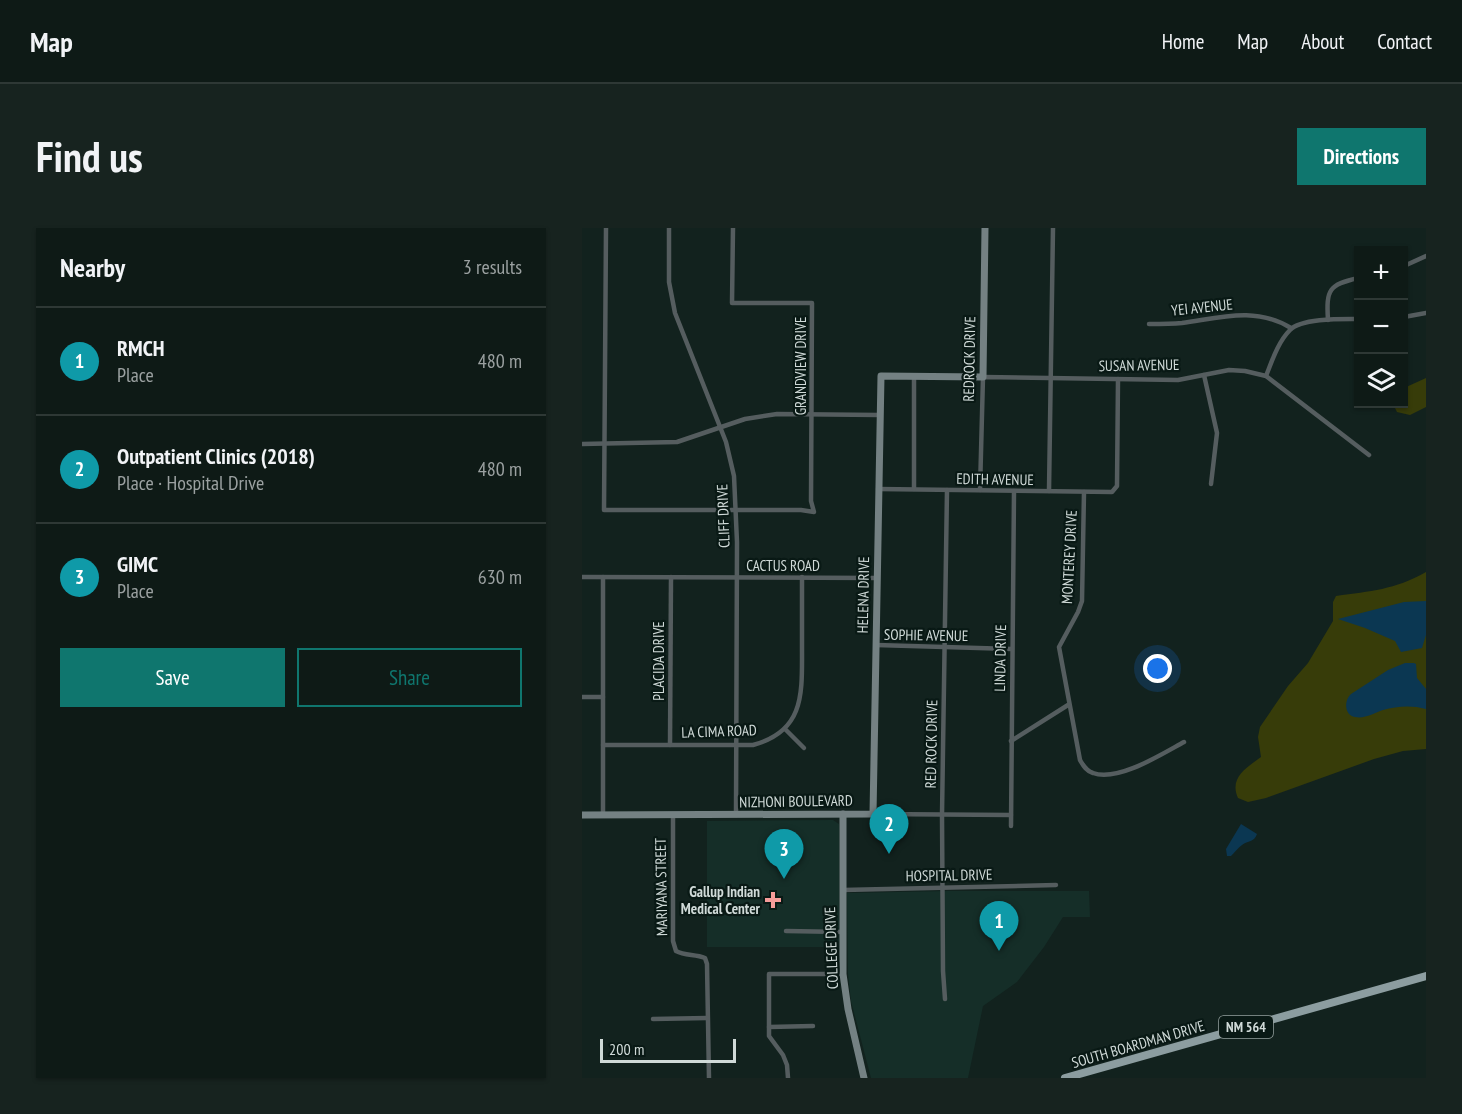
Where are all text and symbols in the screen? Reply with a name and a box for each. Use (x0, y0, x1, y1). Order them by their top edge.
text: Map (30, 23, 73, 60)
text: Home (1162, 28, 1204, 55)
text: Map (1237, 28, 1268, 55)
text: About (1301, 28, 1344, 55)
text: Contact (1377, 28, 1432, 55)
button: Directions (1297, 128, 1426, 185)
text: Find us (36, 129, 143, 184)
map controls (1354, 246, 1408, 408)
button: + (1354, 246, 1408, 300)
text: Nearby (60, 251, 125, 284)
text: 3 results (463, 254, 522, 280)
street label: YEI AVENUE (1170, 294, 1234, 320)
button: − (1354, 300, 1408, 354)
street label: REDROCK DRIVE (959, 316, 979, 402)
street label: GRANDVIEW DRIVE (791, 317, 810, 415)
text: RMCH (117, 334, 164, 362)
text: 1 (75, 348, 84, 374)
text: 480 m (478, 348, 522, 374)
button: layers (1354, 354, 1408, 408)
street label: SUSAN AVENUE (1098, 355, 1180, 375)
text: Place (117, 362, 154, 388)
text: Outpatient Clinics (2018) (117, 442, 315, 470)
text: 2 (75, 456, 84, 482)
text: 480 m (478, 456, 522, 482)
street label: EDITH AVENUE (956, 469, 1034, 489)
text: Place · Hospital Drive (117, 470, 264, 496)
street label: CLIFF DRIVE (712, 484, 734, 548)
street label: MONTEREY DRIVE (1057, 509, 1081, 605)
text: GIMC (117, 550, 158, 578)
street label: CACTUS ROAD (746, 556, 820, 575)
street label: HELENA DRIVE (853, 556, 873, 634)
text: 3 (75, 564, 84, 590)
text: 630 m (478, 564, 522, 590)
text: Place (117, 578, 154, 604)
street label: PLACIDA DRIVE (649, 621, 668, 701)
street label: LINDA DRIVE (990, 624, 1010, 692)
street label: SOPHIE AVENUE (884, 625, 968, 645)
button: Save (60, 648, 285, 707)
button: Share (297, 648, 522, 707)
your location (1143, 654, 1172, 683)
street label: RED ROCK DRIVE (921, 699, 941, 789)
street label: LA CIMA ROAD (681, 720, 757, 742)
street label: NIZHONI BOULEVARD (739, 791, 853, 811)
pin: 2 (870, 804, 908, 854)
pin: 3 (764, 830, 804, 879)
street label: MARIYANA STREET (651, 837, 671, 936)
street label: HOSPITAL DRIVE (905, 865, 993, 885)
place label: Gallup Indian Medical Center (681, 882, 761, 918)
marker: Gallup Indian Medical Center (764, 891, 782, 909)
pin: 1 (980, 902, 1018, 951)
street label: COLLEGE DRIVE (820, 906, 842, 990)
street label: SOUTH BOARDMAN DRIVE (1069, 1016, 1207, 1072)
road number: NM 564 (1219, 1016, 1273, 1038)
scale bar (600, 1036, 736, 1064)
text: 200 m (609, 1039, 644, 1059)

